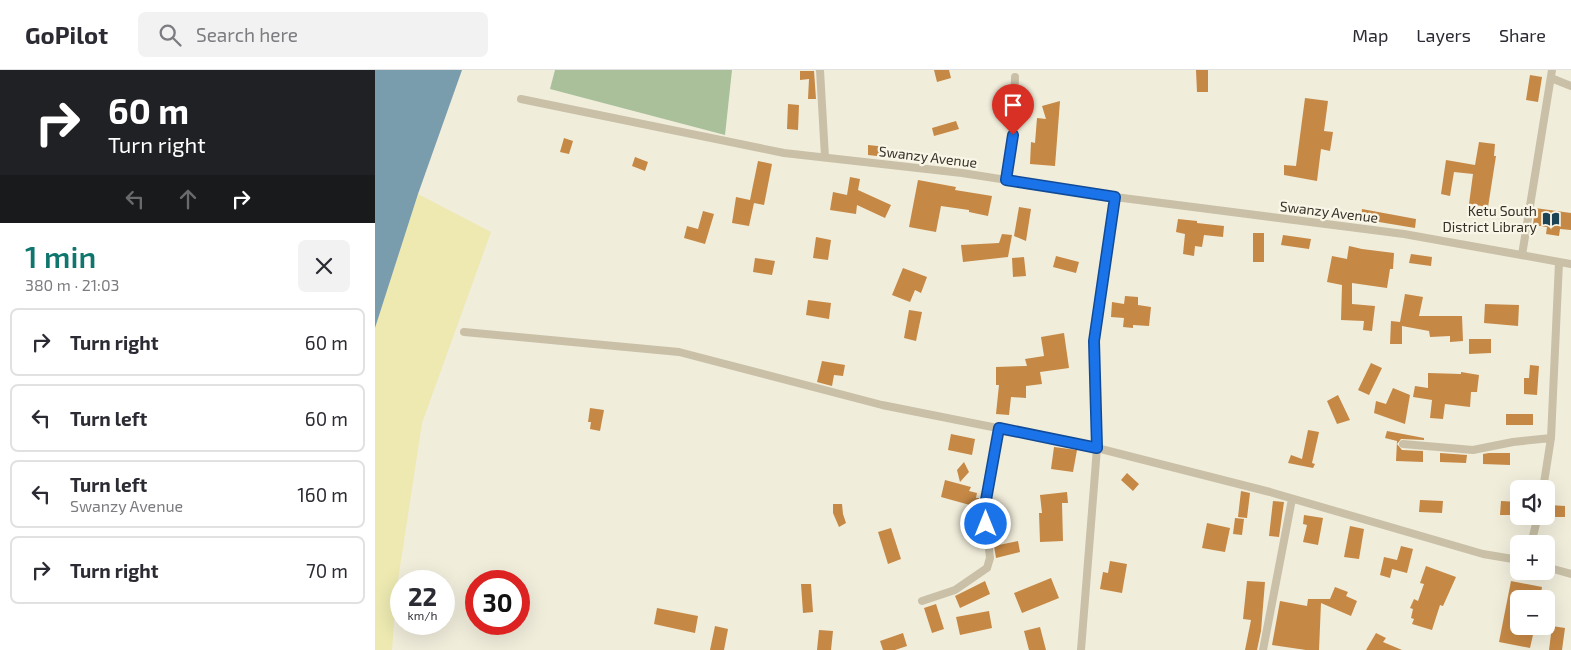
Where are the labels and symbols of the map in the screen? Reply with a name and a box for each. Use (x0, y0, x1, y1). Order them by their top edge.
pin (992, 84, 1034, 135)
street label: Swanzy Avenue (878, 142, 978, 171)
street label: Swanzy Avenue (1279, 197, 1379, 226)
place label: Ketu South District Library (1442, 202, 1538, 235)
library icon: Ketu South District Library (1541, 209, 1561, 229)
position arrow (959, 497, 1011, 549)
speed limit sign: 30 (465, 570, 530, 635)

